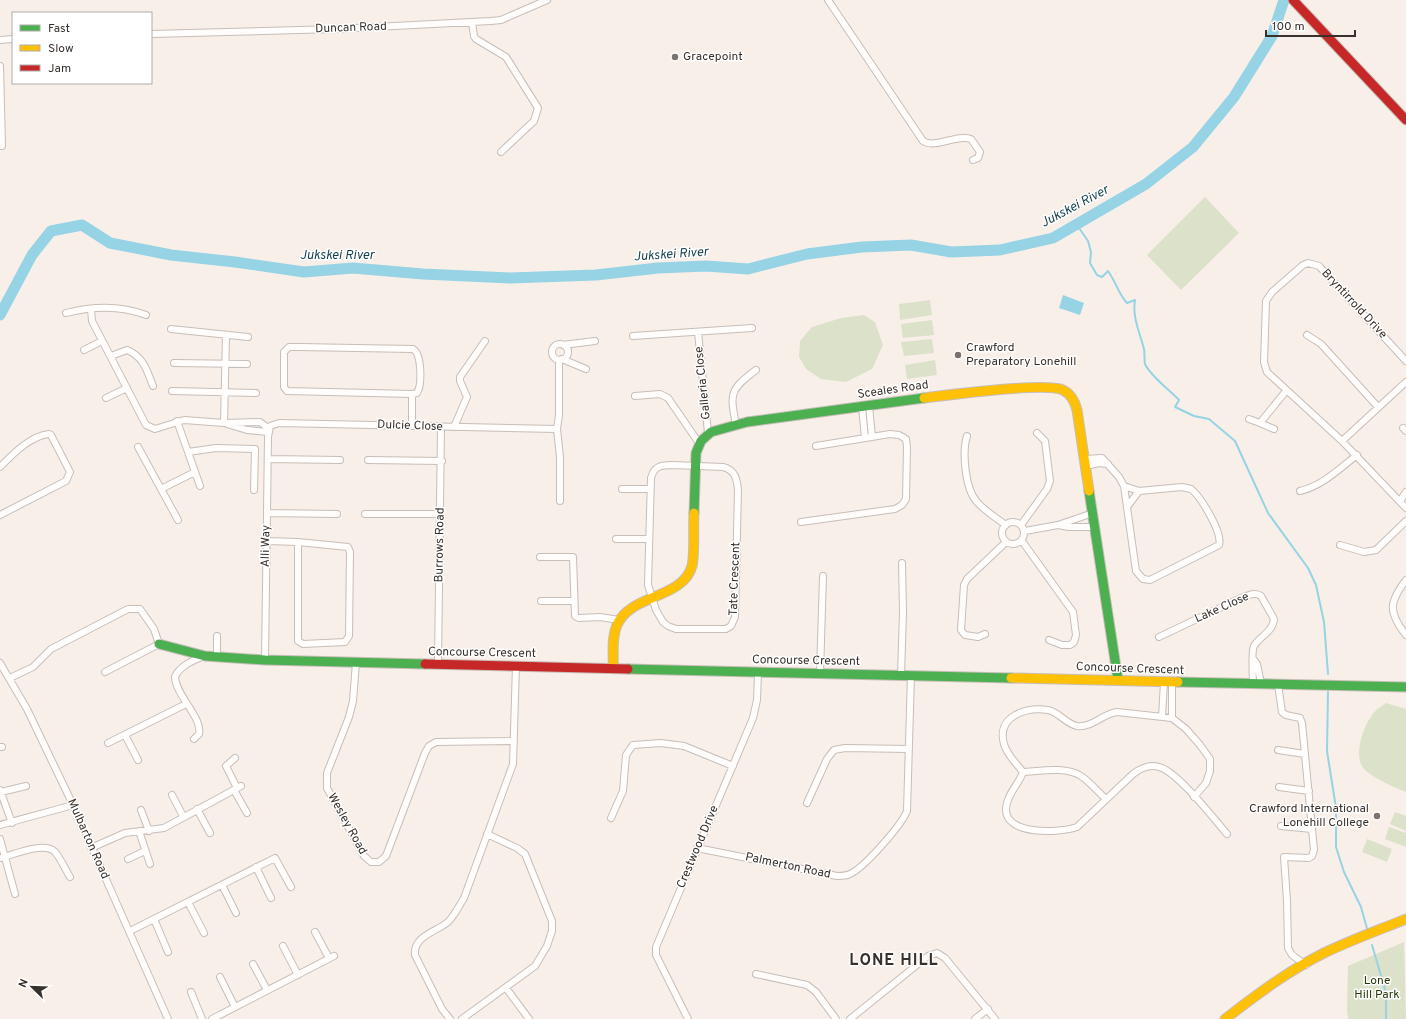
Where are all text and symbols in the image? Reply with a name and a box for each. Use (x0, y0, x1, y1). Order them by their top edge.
legend (12, 12, 152, 84)
scale bar (1266, 12, 1355, 38)
street label: Duncan Road (315, 19, 387, 37)
text: 100 m (1272, 19, 1305, 35)
text: Fast (48, 21, 70, 37)
text: Slow (48, 41, 74, 57)
place label: Gracepoint (683, 49, 743, 65)
marker: Gracepoint (670, 52, 680, 62)
text: Jam (48, 61, 71, 77)
water label: Jukskei River (1038, 182, 1113, 232)
water label: Jukskei River (633, 244, 710, 266)
water label: Jukskei River (300, 248, 375, 264)
street label: Bryntirrold Drive (1318, 266, 1390, 342)
place label: Crawford Preparatory Lonehill (966, 340, 1076, 370)
street label: Galleria Close (691, 346, 715, 420)
marker: Crawford Preparatory Lonehill (953, 350, 963, 360)
street label: Sceales Road (856, 377, 930, 403)
street label: Dulcie Close (377, 417, 443, 435)
street label: Burrows Road (431, 507, 449, 583)
street label: Alli Way (258, 525, 274, 567)
street label: Tate Crescent (726, 542, 744, 616)
street label: Lake Close (1192, 589, 1252, 627)
street label: Concourse Crescent (428, 644, 536, 662)
street label: Concourse Crescent (752, 652, 860, 670)
street label: Concourse Crescent (1076, 659, 1184, 679)
street label: Wesley Road (323, 790, 371, 858)
street label: Mulbarton Road (63, 796, 113, 882)
place label: Crawford International Lonehill College (1249, 801, 1369, 831)
street label: Crestwood Drive (673, 803, 723, 891)
marker: Crawford International Lonehill College (1372, 811, 1382, 821)
street label: Palmerton Road (744, 849, 832, 883)
district label: LONE HILL (849, 951, 939, 971)
north arrow (12, 967, 52, 1007)
park label: Lone Hill Park (1354, 973, 1400, 1003)
text: N (16, 977, 32, 990)

